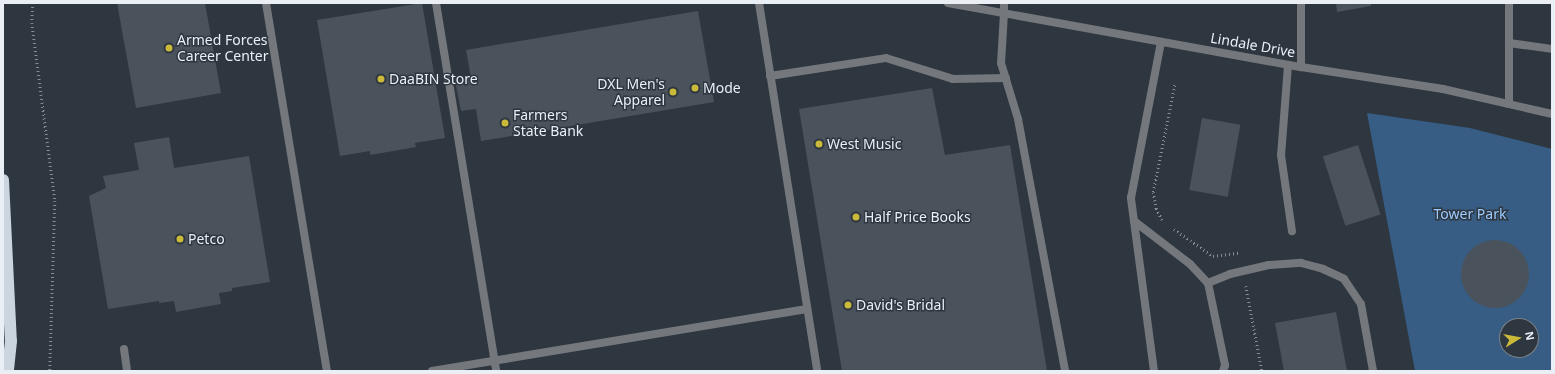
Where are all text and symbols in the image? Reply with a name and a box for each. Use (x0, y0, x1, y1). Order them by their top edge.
street label: Lindale Drive (1209, 29, 1297, 61)
place label: Armed Forces Career Center (177, 32, 269, 64)
marker: Armed Forces Career Center (164, 43, 174, 53)
place label: DaaBIN Store (389, 71, 478, 87)
marker: DaaBIN Store (376, 74, 386, 84)
place label: DXL Men's Apparel (597, 76, 665, 108)
place label: Mode (703, 80, 741, 96)
marker: Mode (690, 83, 700, 93)
marker: DXL Men's Apparel (668, 87, 678, 97)
place label: Farmers State Bank (513, 107, 583, 140)
marker: Farmers State Bank (500, 118, 510, 128)
place label: West Music (827, 136, 901, 152)
marker: West Music (814, 139, 824, 149)
park label: Tower Park (1434, 206, 1506, 222)
place label: Half Price Books (864, 209, 971, 225)
marker: Half Price Books (851, 212, 861, 222)
place label: Petco (188, 231, 225, 247)
marker: Petco (175, 234, 185, 244)
place label: David's Bridal (856, 297, 945, 313)
marker: David's Bridal (843, 300, 853, 310)
north arrow (1499, 318, 1539, 358)
text: N (1522, 330, 1539, 342)

